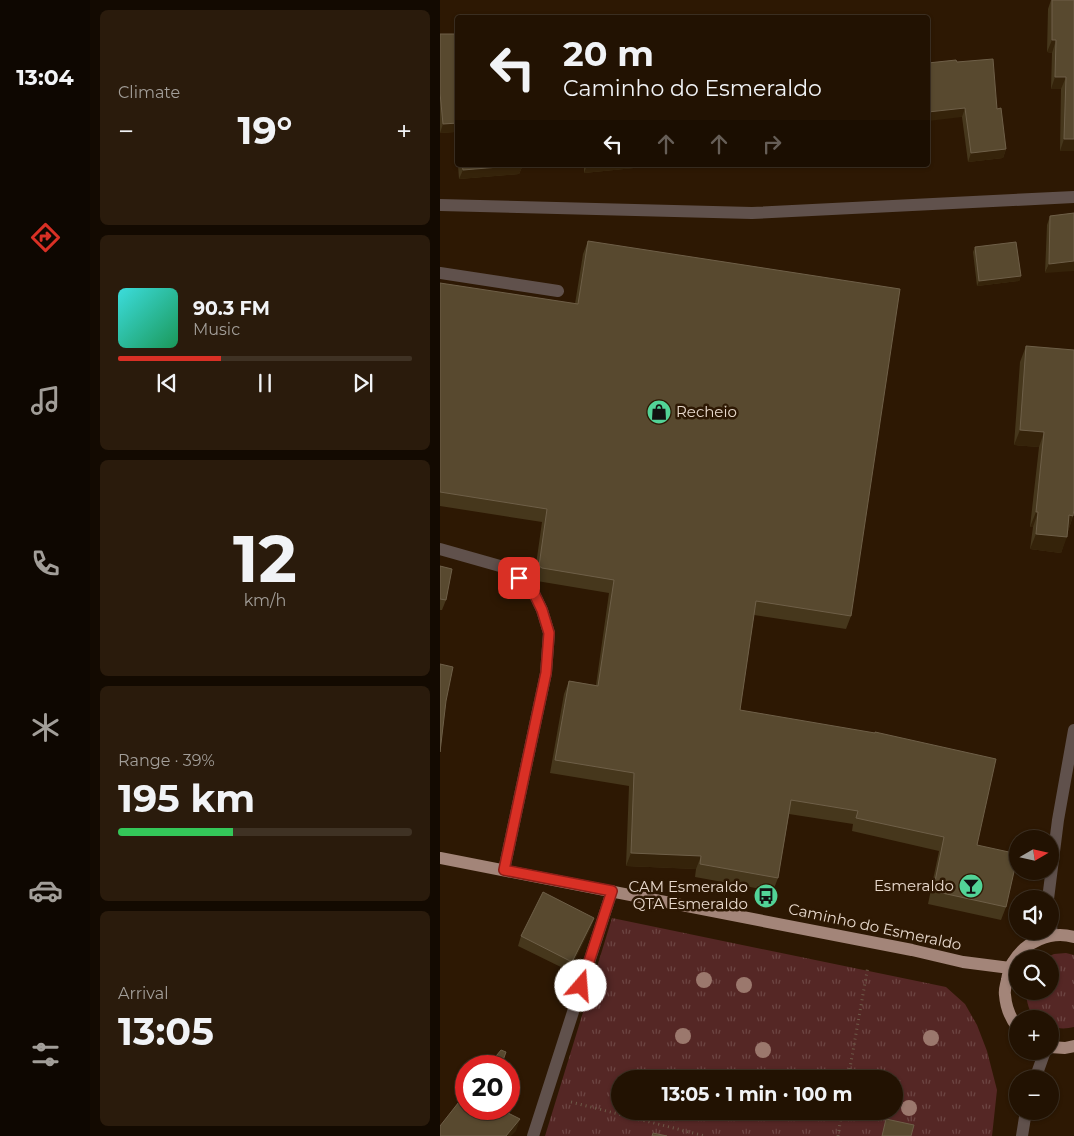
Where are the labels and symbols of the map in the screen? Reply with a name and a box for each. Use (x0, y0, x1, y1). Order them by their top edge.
shop icon: Recheio (646, 399, 672, 425)
place label: Recheio (676, 402, 737, 421)
pin (498, 557, 540, 599)
north arrow (1009, 830, 1059, 880)
bar icon: Esmeraldo (958, 873, 984, 899)
place label: Esmeraldo (874, 876, 954, 895)
place label: CAM Esmeraldo QTA Esmeraldo (629, 877, 748, 913)
bus stop icon: CAM Esmeraldo QTA Esmeraldo (753, 883, 779, 909)
street label: Caminho do Esmeraldo (787, 899, 963, 954)
position arrow (554, 959, 606, 1011)
speed limit sign: 20 (455, 1055, 520, 1120)

